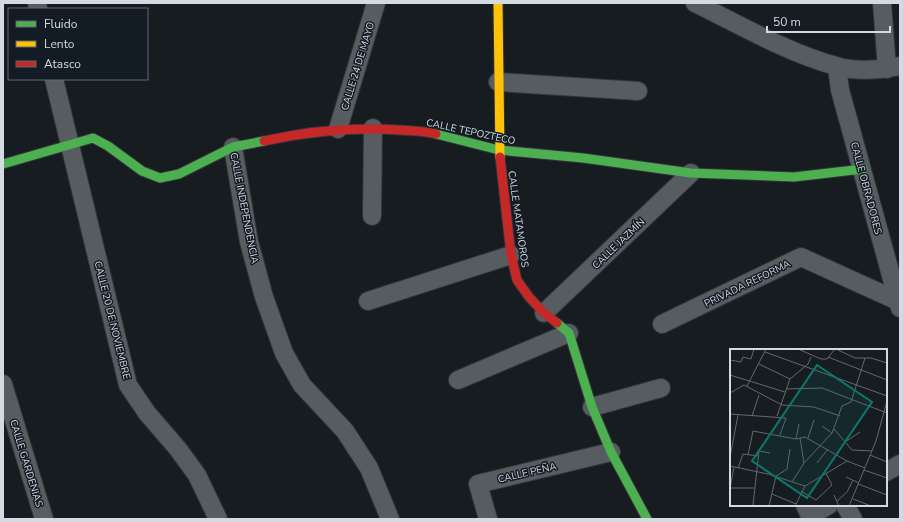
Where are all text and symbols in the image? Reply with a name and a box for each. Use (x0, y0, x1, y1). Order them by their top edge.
legend (8, 8, 148, 80)
scale bar (767, 8, 890, 34)
text: 50 m (773, 14, 801, 30)
text: Fluido (44, 16, 78, 32)
street label: CALLE 24 DE MAYO (338, 20, 378, 112)
text: Lento (44, 36, 75, 52)
text: Atasco (44, 56, 81, 72)
street label: CALLE TEPOZTECO (425, 116, 517, 148)
street label: CALLE OBRADORES (847, 141, 885, 236)
street label: CALLE INDEPENDENCIA (226, 151, 262, 266)
street label: CALLE MATAMOROS (504, 170, 532, 268)
street label: CALLE JAZMÍN (589, 215, 648, 272)
street label: PRIVADA REFORMA (702, 257, 794, 311)
street label: CALLE 20 DE NOVIEMBRE (91, 260, 134, 381)
inset map (730, 349, 887, 506)
street label: CALLE GARDENIAS (6, 418, 46, 509)
street label: CALLE PEÑA (496, 459, 559, 487)

